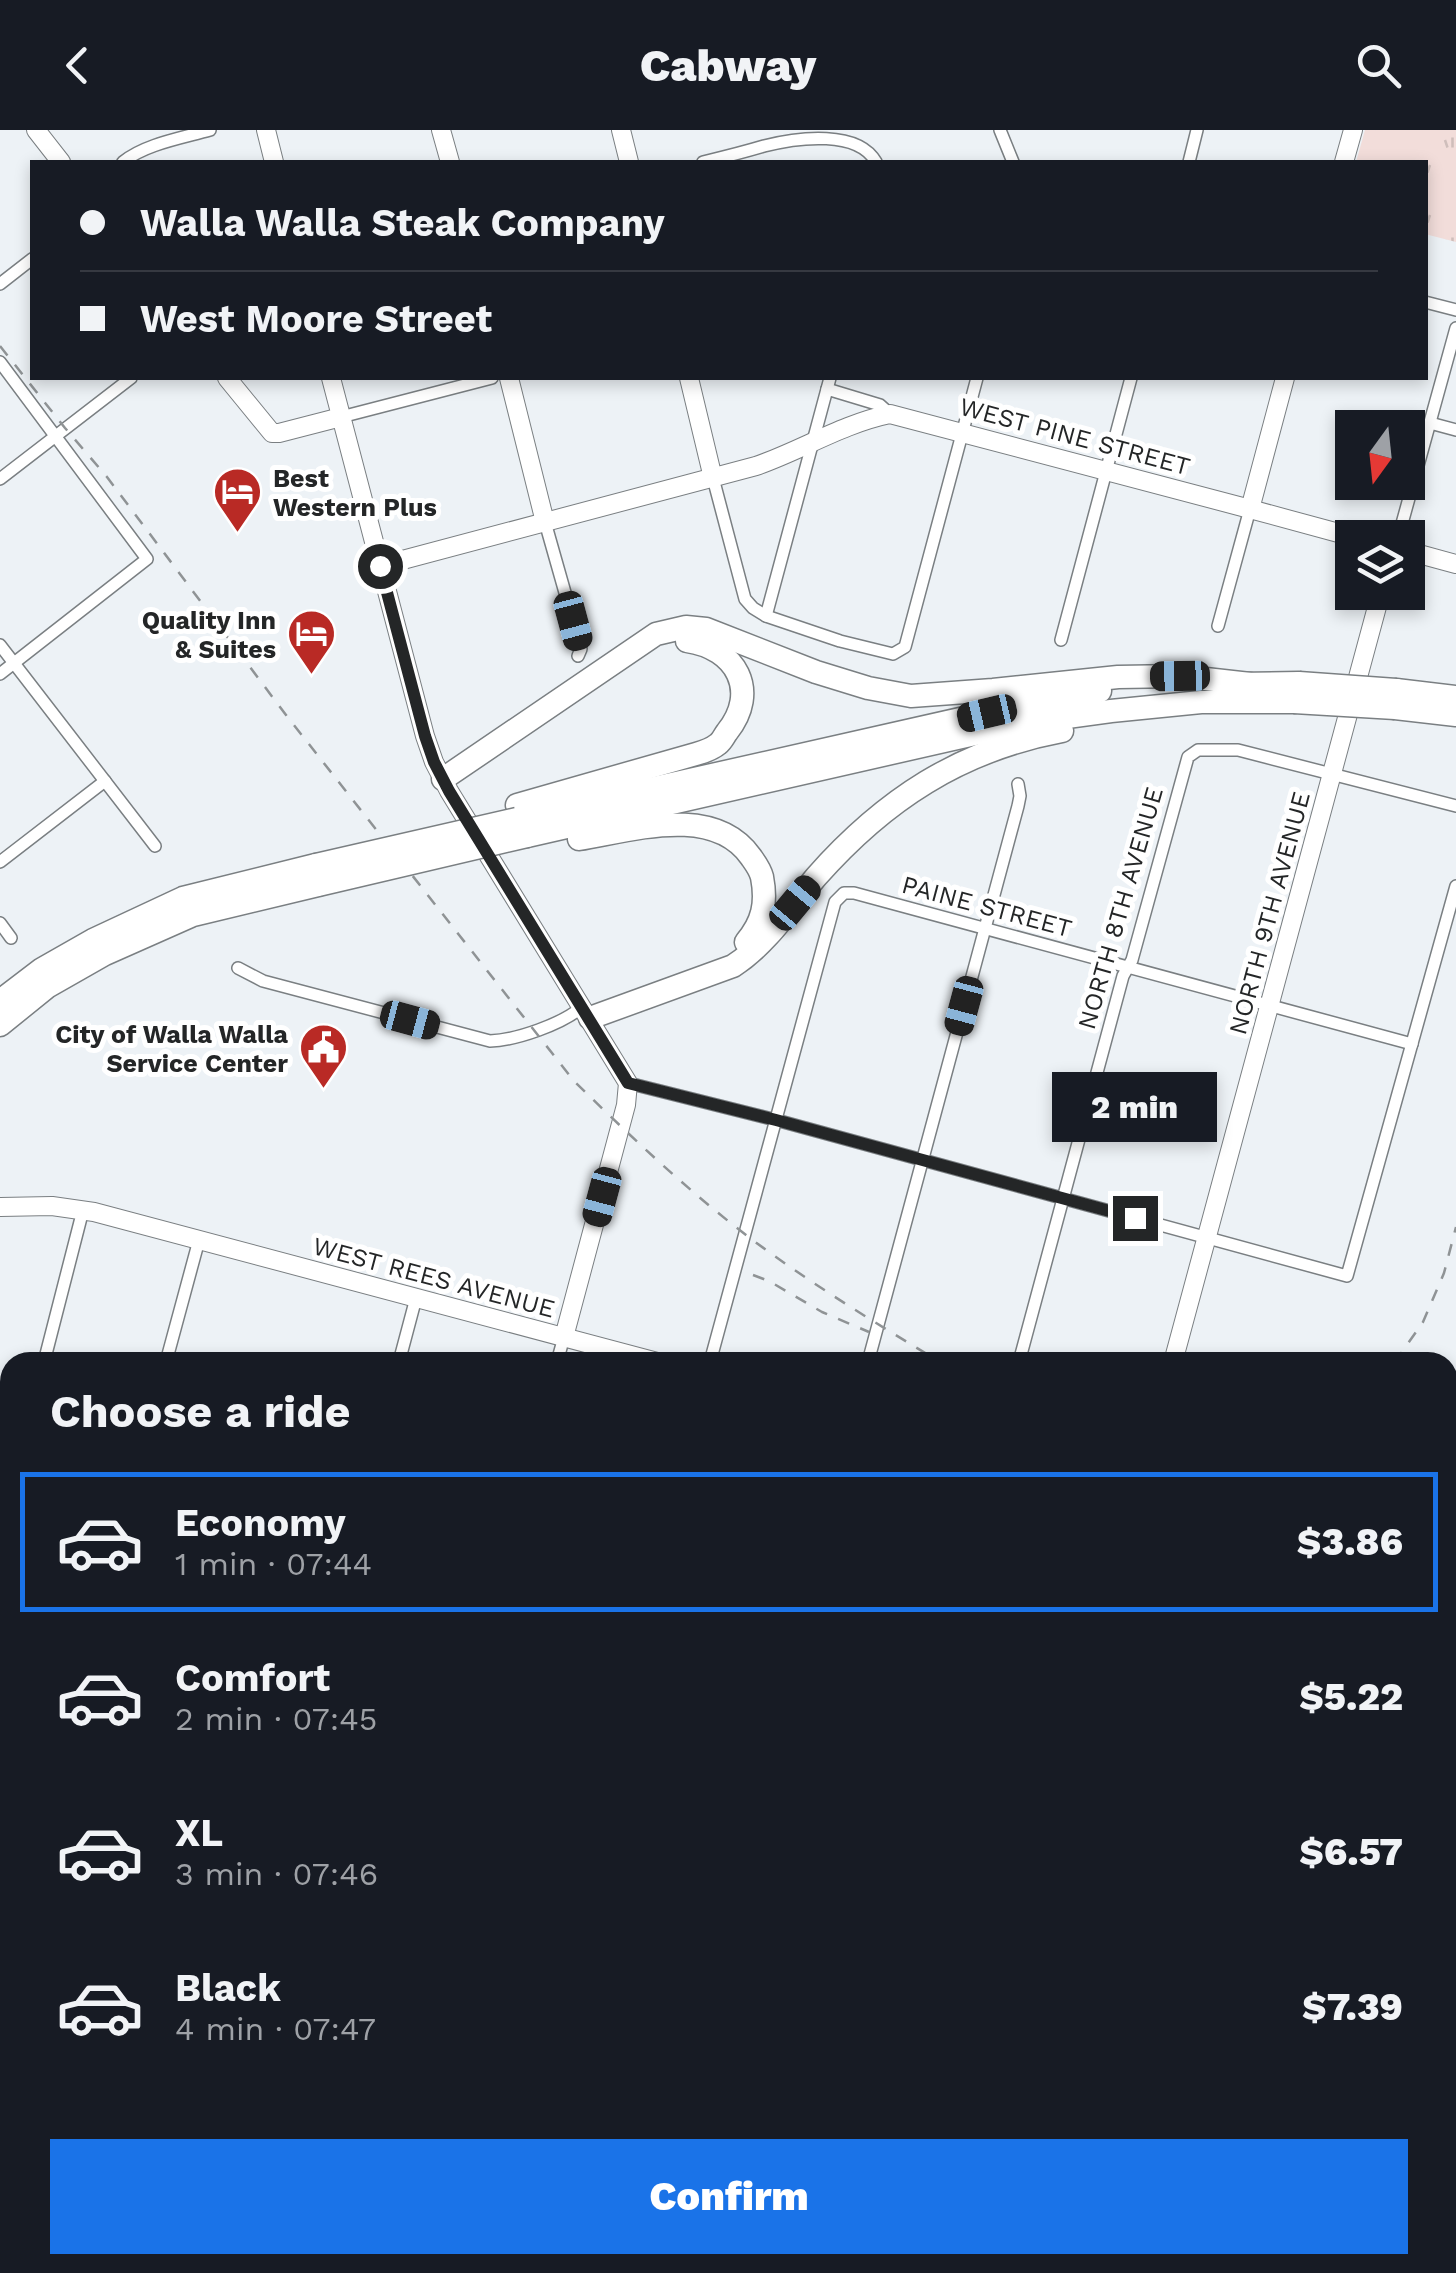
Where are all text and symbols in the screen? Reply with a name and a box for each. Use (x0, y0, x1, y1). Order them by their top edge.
icon: back (50, 38, 105, 93)
icon: search (1351, 38, 1406, 93)
text: Cabway (640, 39, 816, 92)
text: Walla Walla Steak Company (140, 201, 665, 245)
text: West Moore Street (140, 297, 492, 341)
street label: WEST PINE STREET (956, 392, 1193, 481)
north arrow (1335, 410, 1425, 500)
map controls (1335, 410, 1425, 610)
place label: Best Western Plus (273, 464, 437, 522)
hotel icon: Best Western Plus (212, 466, 264, 534)
button: layers (1335, 520, 1425, 610)
route start (358, 544, 403, 589)
car (551, 588, 595, 654)
place label: Quality Inn & Suites (142, 606, 276, 664)
hotel icon: Quality Inn & Suites (285, 608, 337, 676)
car (1150, 660, 1210, 692)
car (954, 692, 1020, 734)
street label: NORTH 8TH AVENUE (1072, 784, 1169, 1033)
street label: NORTH 9TH AVENUE (1223, 788, 1316, 1038)
car (764, 870, 826, 936)
street label: PAINE STREET (899, 870, 1075, 943)
car (942, 973, 986, 1039)
car (377, 998, 443, 1042)
place label: City of Walla Walla Service Center (55, 1020, 289, 1078)
public building icon: City of Walla Walla Service Center (297, 1022, 349, 1090)
callout: 2 min (1052, 1073, 1218, 1143)
text: 2 min (1091, 1088, 1178, 1126)
car (580, 1164, 624, 1230)
route end (1113, 1196, 1158, 1241)
street label: WEST REES AVENUE (310, 1231, 558, 1324)
text: Choose a ride (50, 1385, 350, 1438)
icon: car (55, 1497, 145, 1587)
text: Economy (175, 1501, 346, 1545)
text: $3.86 (1297, 1520, 1403, 1564)
text: 1 min · 07:44 (175, 1545, 372, 1583)
icon: car (55, 1652, 145, 1742)
text: Comfort (175, 1656, 330, 1700)
text: $5.22 (1299, 1675, 1403, 1719)
text: 2 min · 07:45 (175, 1700, 377, 1738)
icon: car (55, 1807, 145, 1897)
text: XL (175, 1811, 223, 1855)
text: $6.57 (1299, 1830, 1403, 1874)
text: 3 min · 07:46 (175, 1855, 378, 1893)
icon: car (55, 1962, 145, 2052)
text: Black (175, 1966, 281, 2010)
text: $7.39 (1302, 1985, 1403, 2029)
text: 4 min · 07:47 (175, 2010, 376, 2048)
button: Confirm (50, 2139, 1408, 2254)

